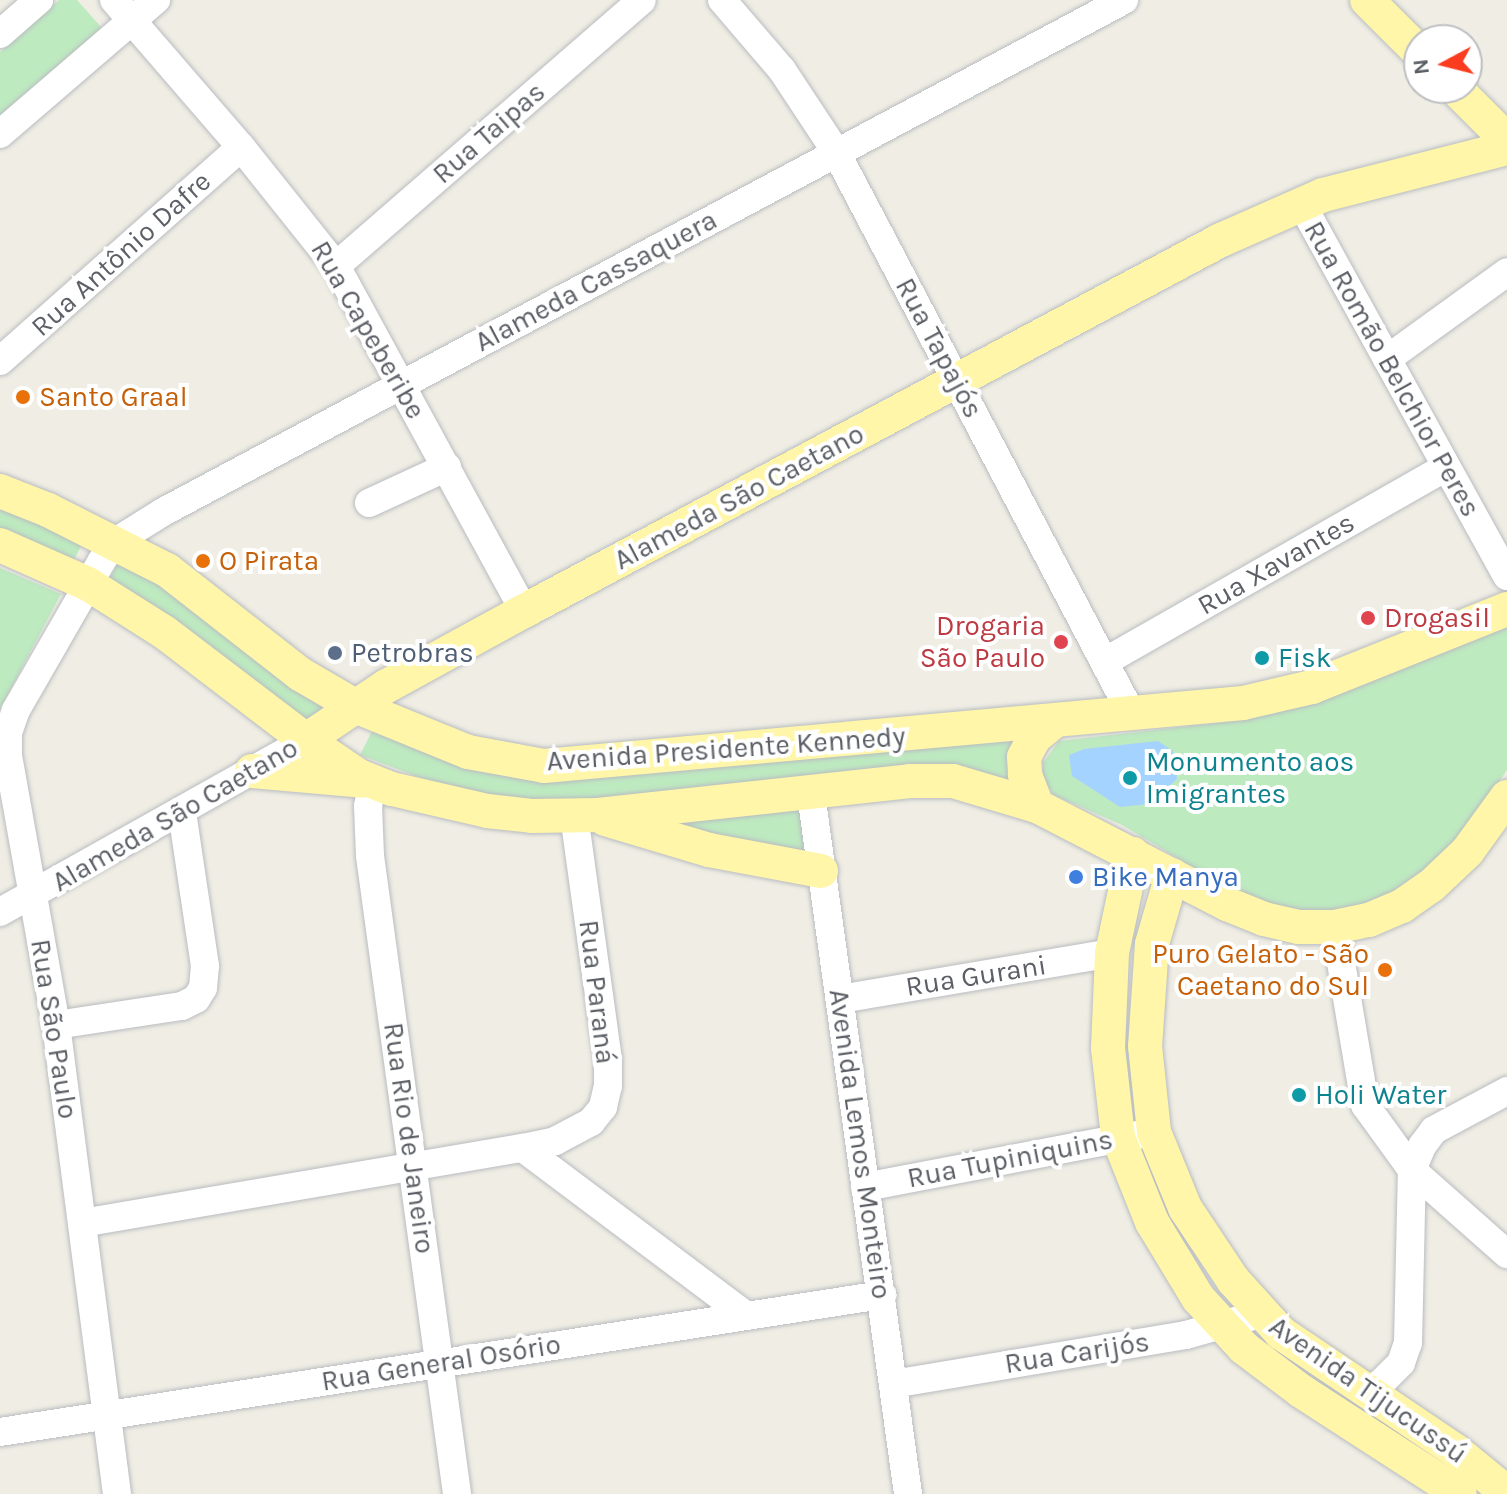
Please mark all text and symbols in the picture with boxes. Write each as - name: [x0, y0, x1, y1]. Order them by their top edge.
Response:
- north arrow: [1403, 24, 1483, 104]
- text: N: [1407, 57, 1435, 76]
- street label: Rua Taipas: [426, 75, 552, 191]
- street label: Rua Antônio Dafre: [24, 165, 218, 343]
- street label: Alameda Cassaquera: [469, 203, 723, 359]
- street label: Rua Romão Belchior Peres: [1297, 215, 1487, 523]
- street label: Rua Capeberibe: [303, 235, 433, 425]
- street label: Rua Tapajós: [888, 272, 990, 424]
- place label: Santo Graal: [39, 380, 188, 414]
- marker: Santo Graal: [14, 388, 32, 406]
- street label: Alameda São Caetano: [608, 417, 870, 577]
- street label: Rua Xavantes: [1192, 506, 1360, 622]
- place label: O Pirata: [219, 544, 319, 578]
- marker: O Pirata: [194, 552, 212, 570]
- place label: Drogasil: [1384, 601, 1490, 635]
- place label: Drogaria São Paulo: [920, 609, 1045, 675]
- marker: Drogasil: [1359, 609, 1377, 627]
- marker: Drogaria São Paulo: [1052, 633, 1070, 651]
- place label: Petrobras: [351, 636, 474, 670]
- place label: Fisk: [1278, 641, 1332, 675]
- marker: Petrobras: [326, 644, 344, 662]
- marker: Fisk: [1253, 649, 1271, 667]
- street label: Avenida Presidente Kennedy: [546, 720, 906, 778]
- street label: Alameda São Caetano: [46, 731, 304, 899]
- place label: Monumento aos Imigrantes: [1146, 745, 1354, 811]
- marker: Monumento aos Imigrantes: [1121, 769, 1139, 787]
- place label: Bike Manya: [1092, 860, 1239, 894]
- marker: Bike Manya: [1067, 868, 1085, 886]
- street label: Rua Paraná: [571, 918, 623, 1066]
- street label: Rua São Paulo: [23, 937, 85, 1121]
- place label: Puro Gelato - São Caetano do Sul: [1152, 937, 1369, 1003]
- street label: Rua Gurani: [903, 948, 1049, 1004]
- marker: Puro Gelato - São Caetano do Sul: [1376, 961, 1394, 979]
- street label: Avenida Lemos Monteiro: [822, 987, 898, 1301]
- street label: Rua Rio de Janeiro: [376, 1020, 442, 1256]
- place label: Holi Water: [1315, 1078, 1446, 1112]
- marker: Holi Water: [1290, 1086, 1308, 1104]
- street label: Rua Tupiniquins: [904, 1123, 1116, 1195]
- street label: Avenida Tijucussú: [1263, 1309, 1473, 1471]
- street label: Rua Carijós: [1002, 1325, 1152, 1381]
- street label: Rua General Osório: [319, 1327, 563, 1399]

